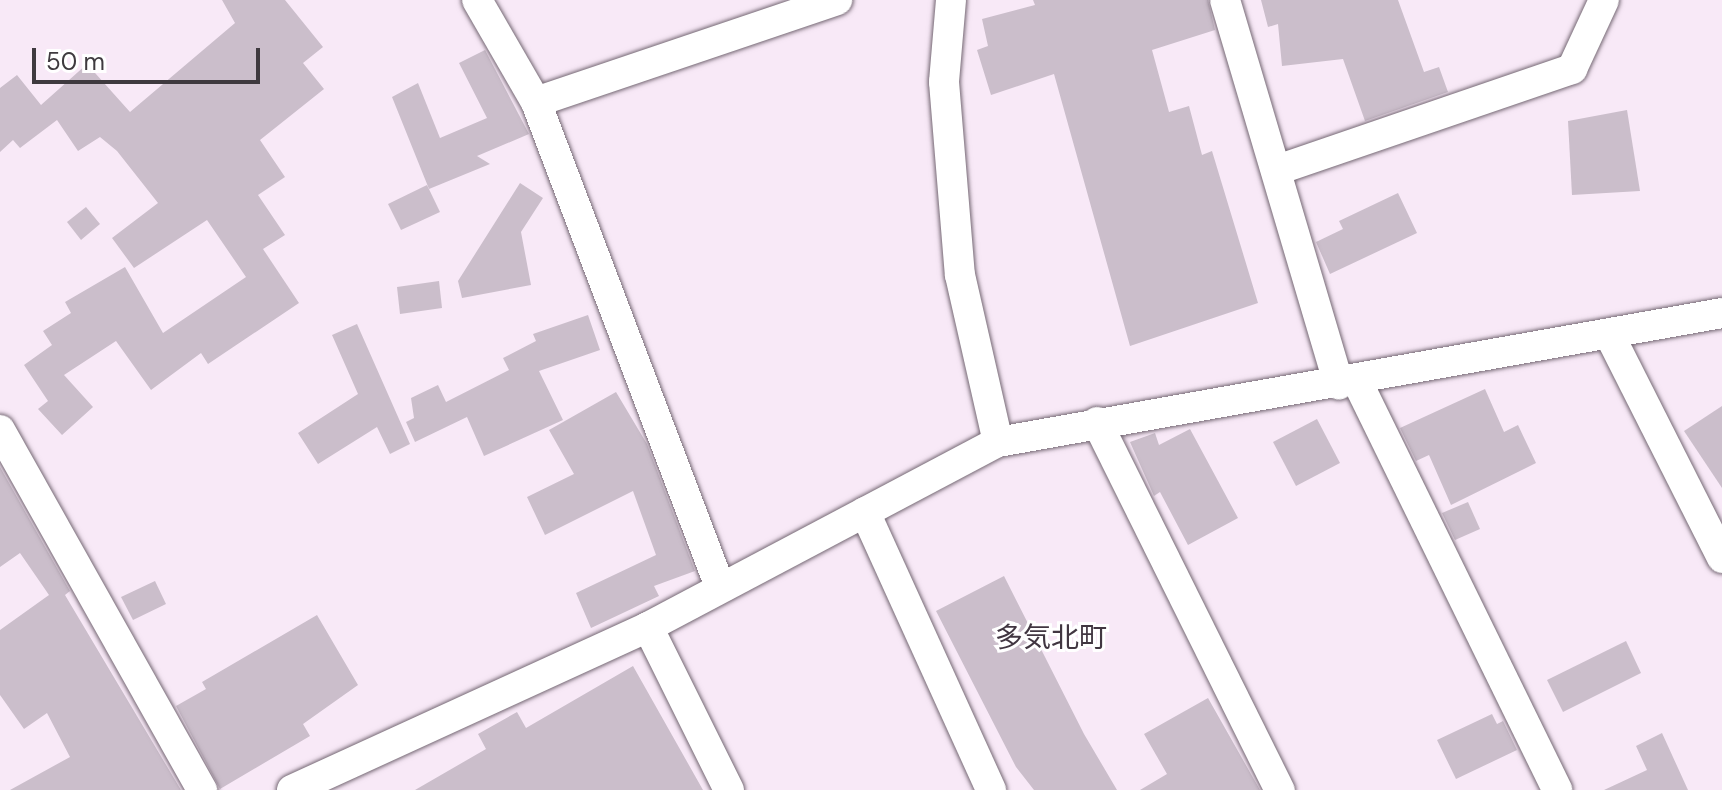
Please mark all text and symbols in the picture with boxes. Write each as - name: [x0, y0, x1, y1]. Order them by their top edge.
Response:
- scale bar: [36, 32, 264, 82]
- text: 50 m: [46, 46, 105, 77]
- district label: 多気北町: [995, 621, 1107, 655]

